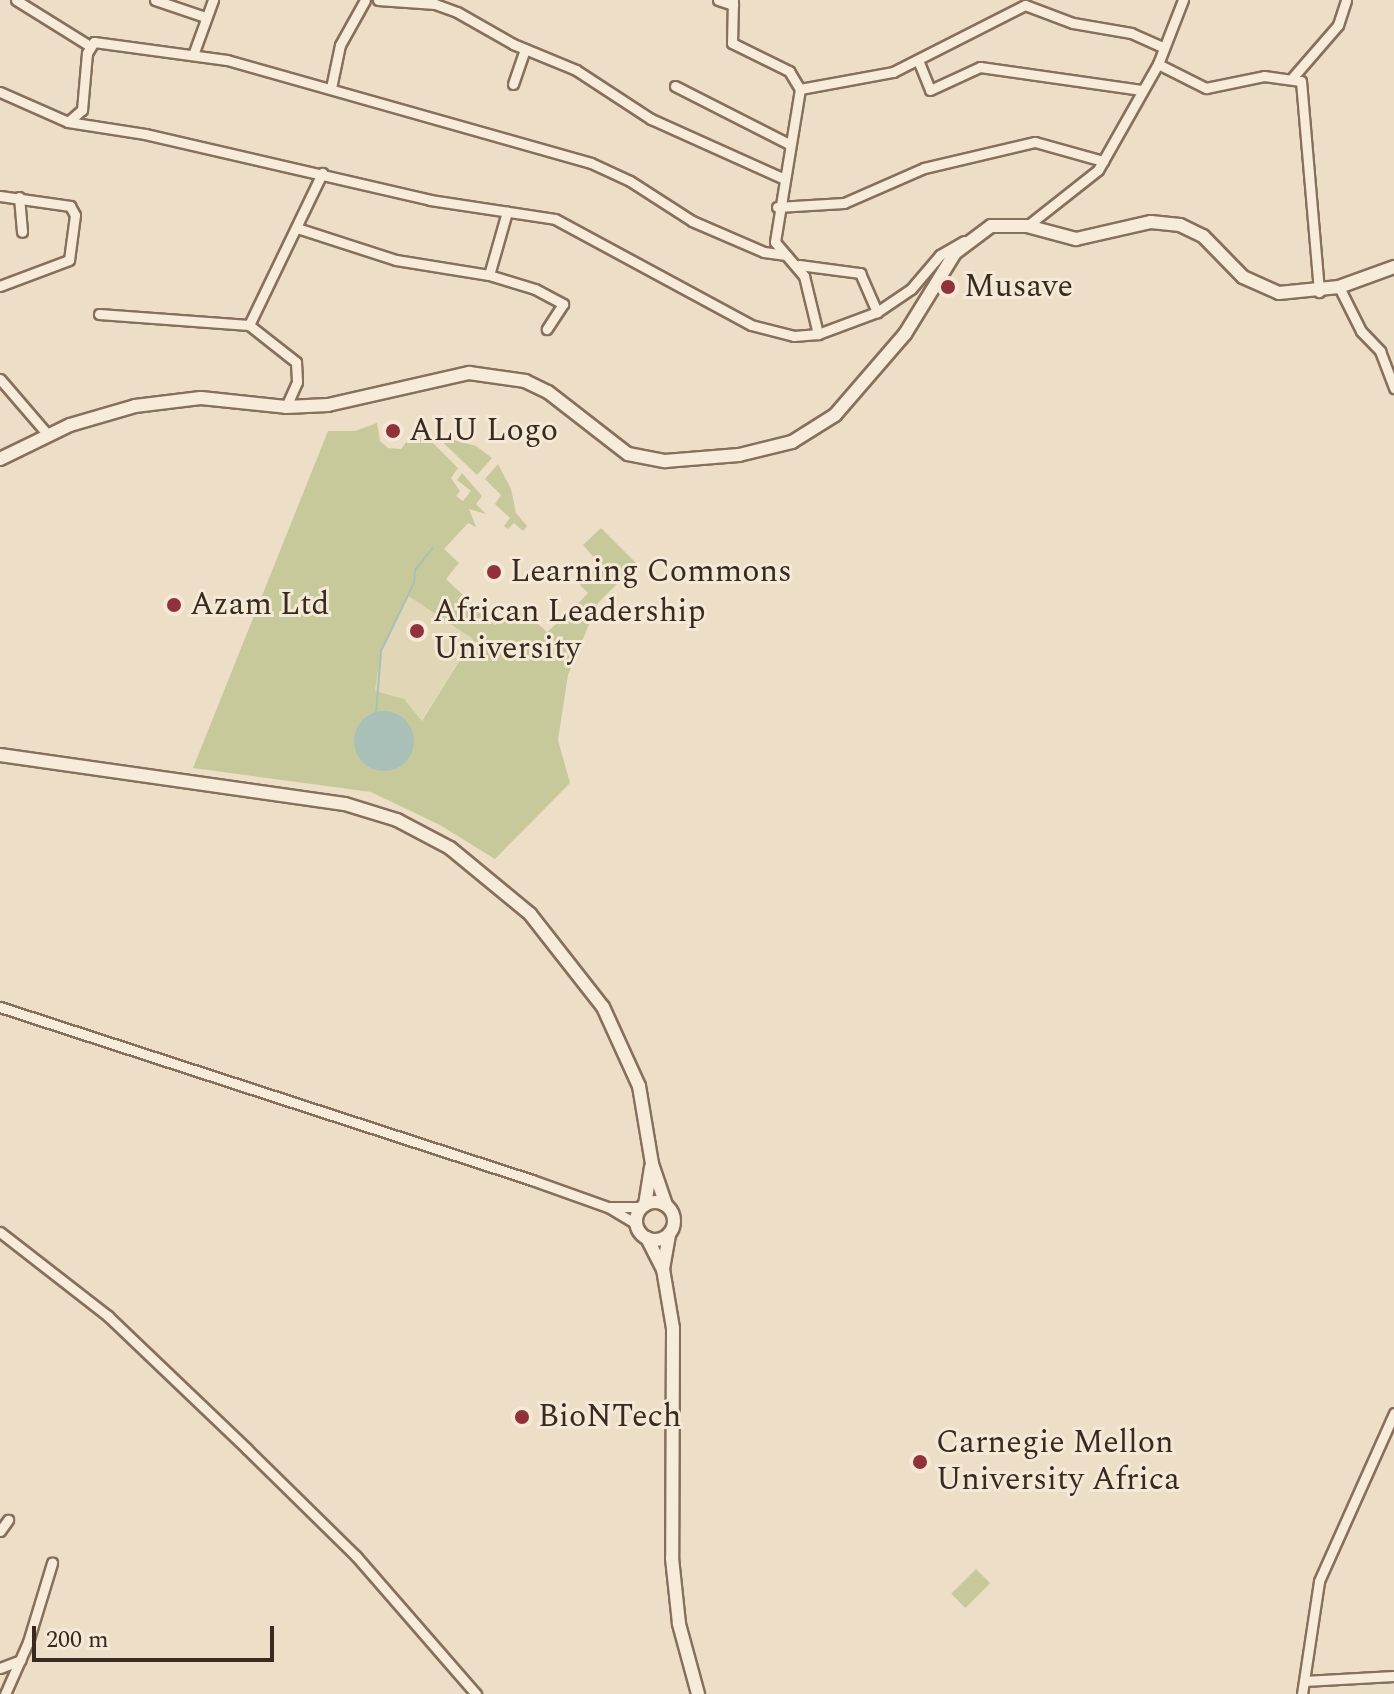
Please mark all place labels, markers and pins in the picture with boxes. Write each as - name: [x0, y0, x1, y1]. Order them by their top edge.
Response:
- place label: Musave: [964, 268, 1073, 306]
- marker: Musave: [939, 278, 957, 296]
- place label: ALU Logo: [409, 412, 558, 450]
- marker: ALU Logo: [384, 422, 402, 440]
- place label: Learning Commons: [510, 553, 792, 591]
- marker: Learning Commons: [485, 563, 503, 581]
- place label: Azam Ltd: [190, 586, 329, 624]
- place label: African Leadership University: [433, 594, 706, 669]
- marker: Azam Ltd: [165, 596, 183, 614]
- marker: African Leadership University: [408, 622, 426, 640]
- place label: BioNTech: [538, 1398, 681, 1436]
- marker: BioNTech: [513, 1408, 531, 1426]
- place label: Carnegie Mellon University Africa: [936, 1425, 1180, 1500]
- marker: Carnegie Mellon University Africa: [911, 1453, 929, 1471]

